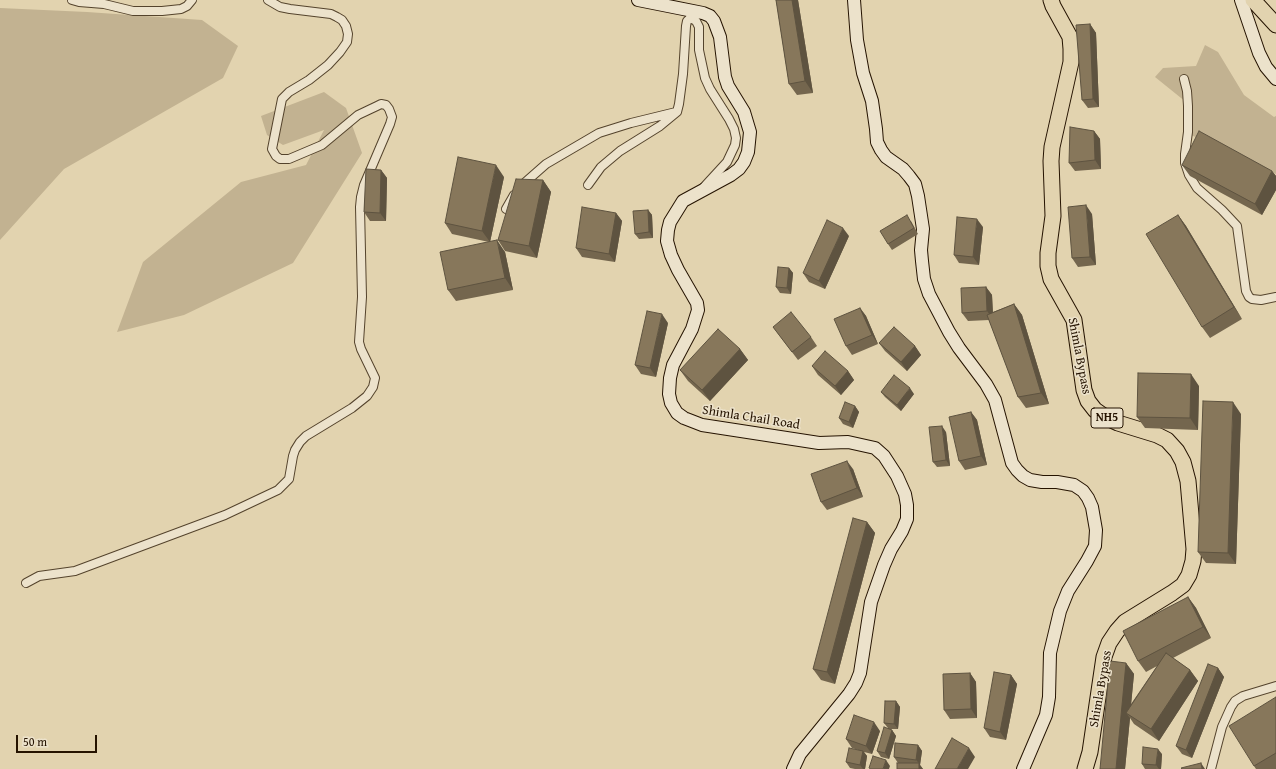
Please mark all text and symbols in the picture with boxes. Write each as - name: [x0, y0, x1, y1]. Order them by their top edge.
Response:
- street label: Shimla Bypass: [1064, 316, 1094, 396]
- street label: Shimla Chail Road: [701, 403, 801, 433]
- road number: NH5: [1091, 408, 1123, 428]
- street label: Shimla Bypass: [1087, 649, 1115, 729]
- scale bar: [18, 727, 99, 753]
- text: 50 m: [23, 733, 47, 750]

